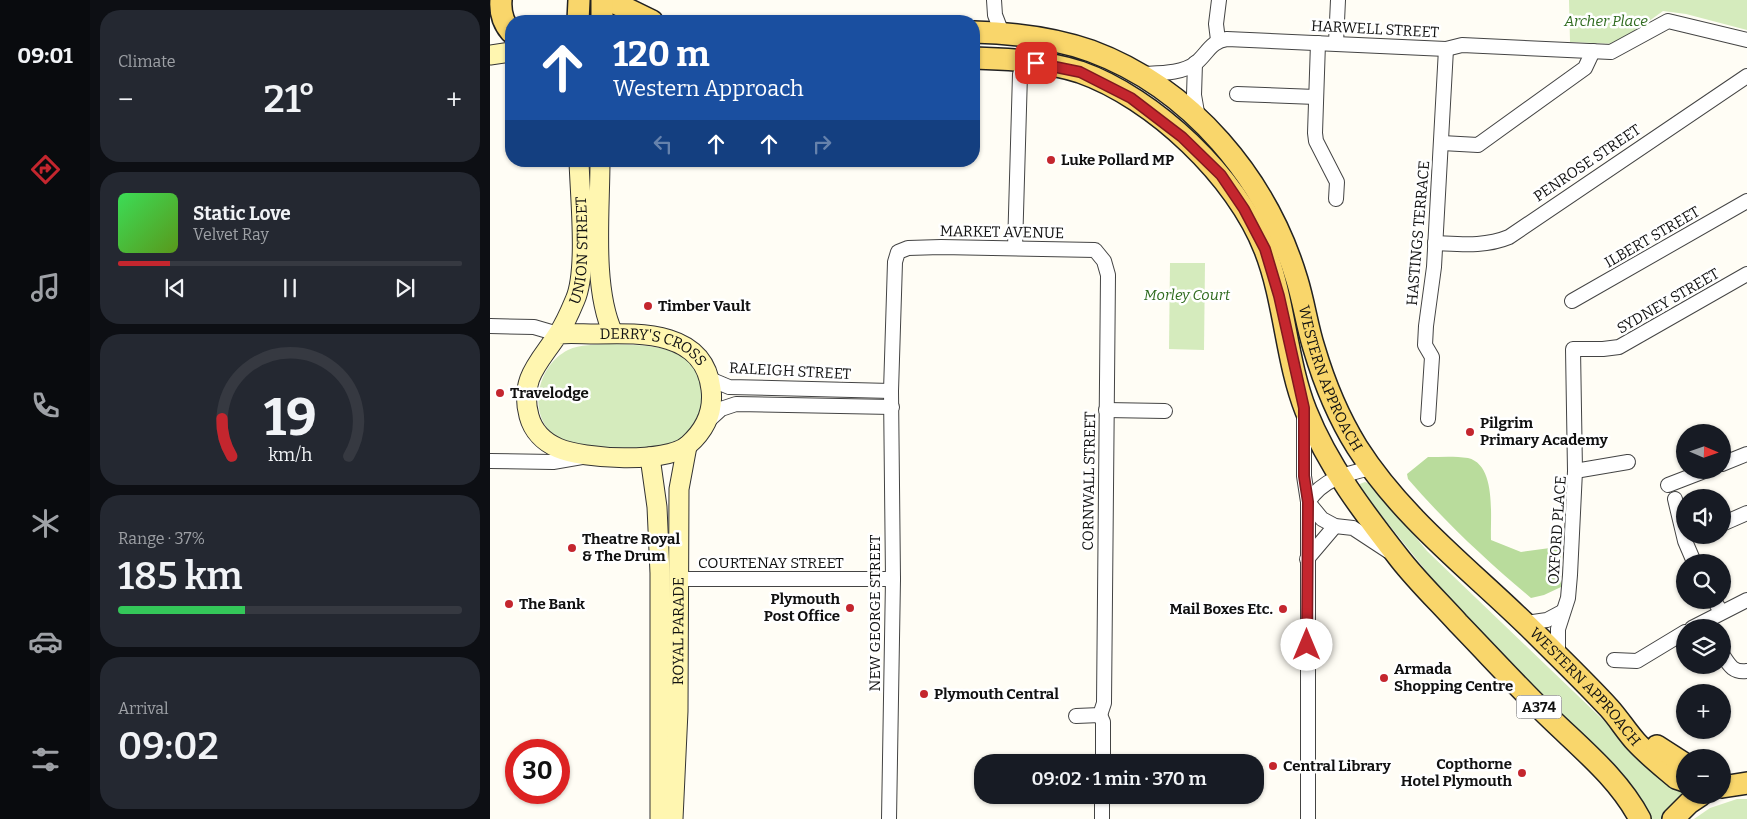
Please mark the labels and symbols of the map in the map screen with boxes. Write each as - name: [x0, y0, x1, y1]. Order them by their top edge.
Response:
- park label: Archer Place: [1563, 12, 1648, 30]
- street label: HARWELL STREET: [1310, 17, 1440, 41]
- pin: [1015, 42, 1057, 84]
- street label: PENROSE STREET: [1530, 120, 1644, 205]
- place label: Luke Pollard MP: [1061, 151, 1174, 169]
- marker: Luke Pollard MP: [1045, 154, 1057, 166]
- street label: HASTINGS TERRACE: [1403, 160, 1433, 306]
- street label: UNION STREET: [565, 196, 591, 307]
- street label: ILBERT STREET: [1601, 202, 1703, 272]
- street label: MARKET AVENUE: [940, 222, 1064, 242]
- street label: SYDNEY STREET: [1614, 264, 1723, 338]
- park label: Morley Court: [1144, 286, 1231, 304]
- place label: Timber Vault: [658, 297, 751, 315]
- marker: Timber Vault: [642, 300, 654, 312]
- street label: WESTERN APPROACH: [1295, 304, 1366, 455]
- street label: DERRY'S CROSS: [599, 325, 710, 369]
- street label: RALEIGH STREET: [728, 359, 852, 383]
- place label: Travelodge: [510, 384, 589, 402]
- marker: Travelodge: [494, 387, 506, 399]
- street label: CORNWALL STREET: [1079, 411, 1099, 551]
- place label: Pilgrim Primary Academy: [1480, 414, 1608, 449]
- north arrow: [1676, 424, 1731, 479]
- marker: Pilgrim Primary Academy: [1464, 426, 1476, 438]
- street label: OXFORD PLACE: [1544, 475, 1570, 585]
- place label: Theatre Royal & The Drum: [582, 530, 680, 565]
- street label: NEW GEORGE STREET: [866, 534, 884, 691]
- marker: Theatre Royal & The Drum: [566, 542, 578, 554]
- street label: COURTENAY STREET: [698, 554, 844, 572]
- street label: ROYAL PARADE: [669, 577, 688, 685]
- place label: Plymouth Post Office: [764, 590, 840, 625]
- place label: The Bank: [519, 595, 585, 613]
- marker: The Bank: [503, 598, 515, 610]
- place label: Mail Boxes Etc.: [1170, 600, 1273, 618]
- marker: Plymouth Post Office: [844, 602, 856, 614]
- marker: Mail Boxes Etc.: [1277, 603, 1289, 615]
- position arrow: [1280, 618, 1332, 670]
- street label: WESTERN APPROACH: [1526, 624, 1644, 750]
- place label: Armada Shopping Centre: [1394, 660, 1513, 695]
- marker: Armada Shopping Centre: [1378, 672, 1390, 684]
- place label: Plymouth Central: [934, 685, 1059, 703]
- marker: Plymouth Central: [918, 688, 930, 700]
- road number: A374: [1516, 696, 1562, 719]
- speed limit sign: 30: [505, 739, 570, 804]
- place label: Copthorne Hotel Plymouth: [1401, 755, 1512, 790]
- place label: Central Library: [1283, 757, 1392, 775]
- marker: Central Library: [1267, 760, 1279, 772]
- marker: Copthorne Hotel Plymouth: [1516, 767, 1528, 779]

